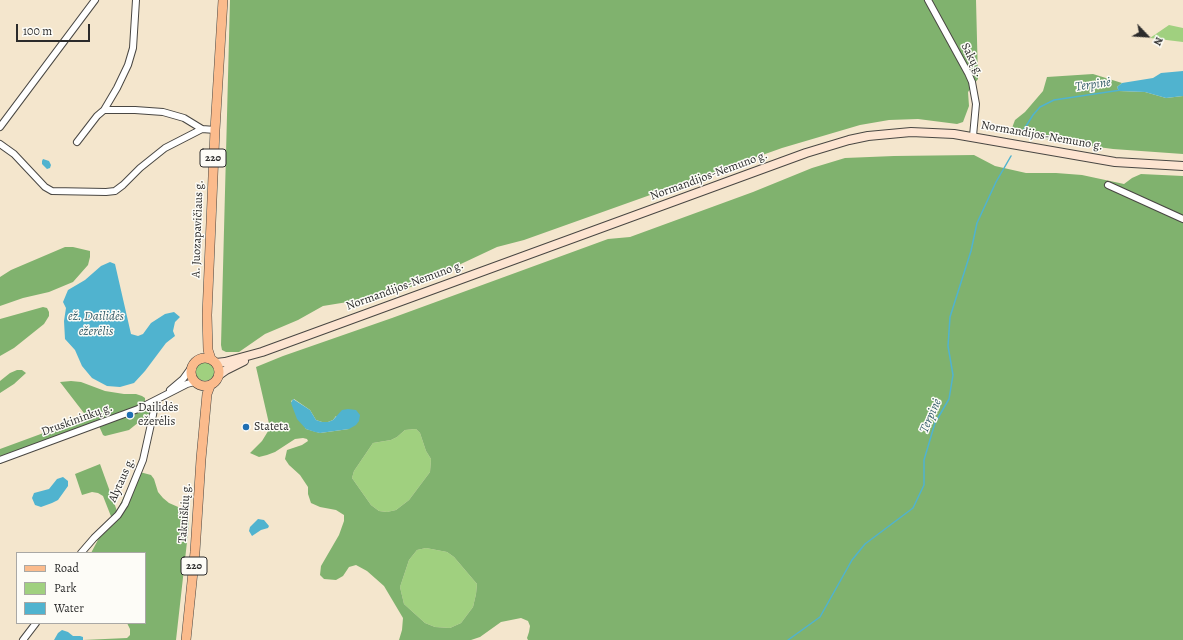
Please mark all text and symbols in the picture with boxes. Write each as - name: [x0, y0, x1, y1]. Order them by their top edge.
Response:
- scale bar: [18, 16, 92, 42]
- north arrow: [1127, 16, 1167, 56]
- text: 100 m: [23, 23, 52, 39]
- text: N: [1150, 34, 1167, 48]
- street label: Sakų g.: [957, 41, 987, 79]
- water label: Terpinė: [1074, 75, 1112, 95]
- street label: Normandijos-Nemuno g.: [980, 118, 1104, 154]
- street label: Normandijos-Nemuno g.: [648, 148, 770, 204]
- road number: 220: [200, 149, 226, 167]
- street label: A. Juozapavičiaus g.: [189, 180, 207, 278]
- street label: Normandijos-Nemuno g.: [344, 258, 466, 314]
- water label: ež. Dailidės ežerėlis: [68, 309, 124, 340]
- water label: Terpinė: [917, 396, 945, 436]
- street label: Druskininkų g.: [39, 400, 115, 440]
- place label: Dailidės ežerėlis: [138, 401, 178, 429]
- marker: Dailidės ežerėlis: [125, 410, 135, 420]
- place label: Stateta: [254, 420, 289, 434]
- marker: Stateta: [241, 422, 251, 432]
- street label: Alytaus g.: [106, 455, 138, 505]
- street label: Takniškių g.: [176, 482, 194, 544]
- legend: [16, 552, 146, 624]
- road number: 220: [181, 557, 207, 575]
- text: Road: [54, 560, 79, 576]
- text: Park: [54, 580, 77, 596]
- text: Water: [54, 600, 84, 616]

